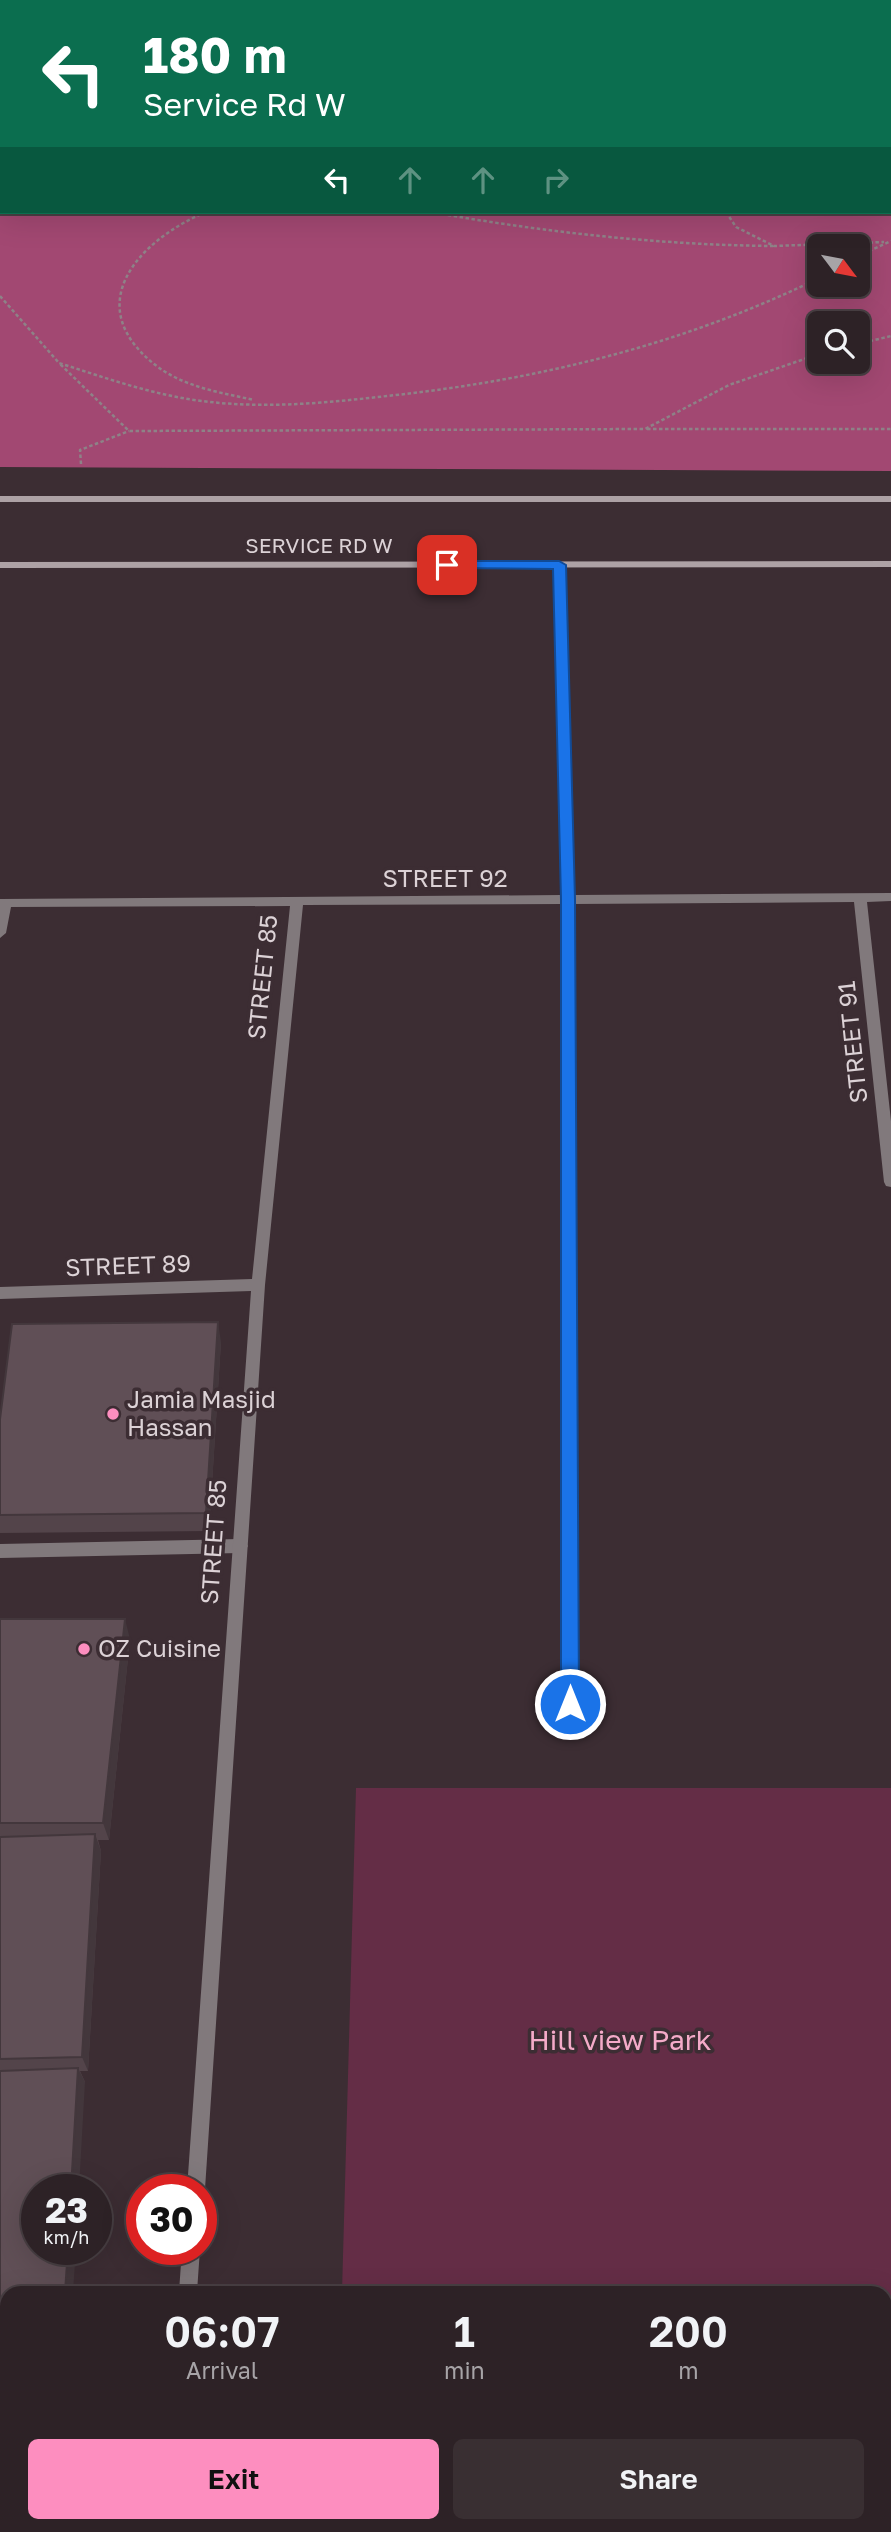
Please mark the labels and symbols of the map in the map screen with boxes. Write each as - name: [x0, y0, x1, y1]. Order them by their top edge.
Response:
- north arrow: [807, 234, 870, 298]
- street label: SERVICE RD W: [245, 532, 393, 558]
- pin: [417, 535, 477, 595]
- street label: STREET 92: [382, 863, 508, 892]
- street label: STREET 85: [241, 913, 282, 1041]
- street label: STREET 91: [831, 980, 872, 1105]
- street label: STREET 89: [65, 1248, 191, 1281]
- place label: Jamia Masjid Hassan: [127, 1384, 276, 1441]
- marker: Jamia Masjid Hassan: [105, 1406, 121, 1422]
- street label: STREET 85: [194, 1478, 231, 1605]
- place label: OZ Cuisine: [98, 1633, 221, 1662]
- marker: OZ Cuisine: [76, 1641, 92, 1657]
- position arrow: [533, 1667, 607, 1741]
- park label: Hill view Park: [528, 2023, 712, 2056]
- speed limit sign: 30: [126, 2174, 217, 2265]

